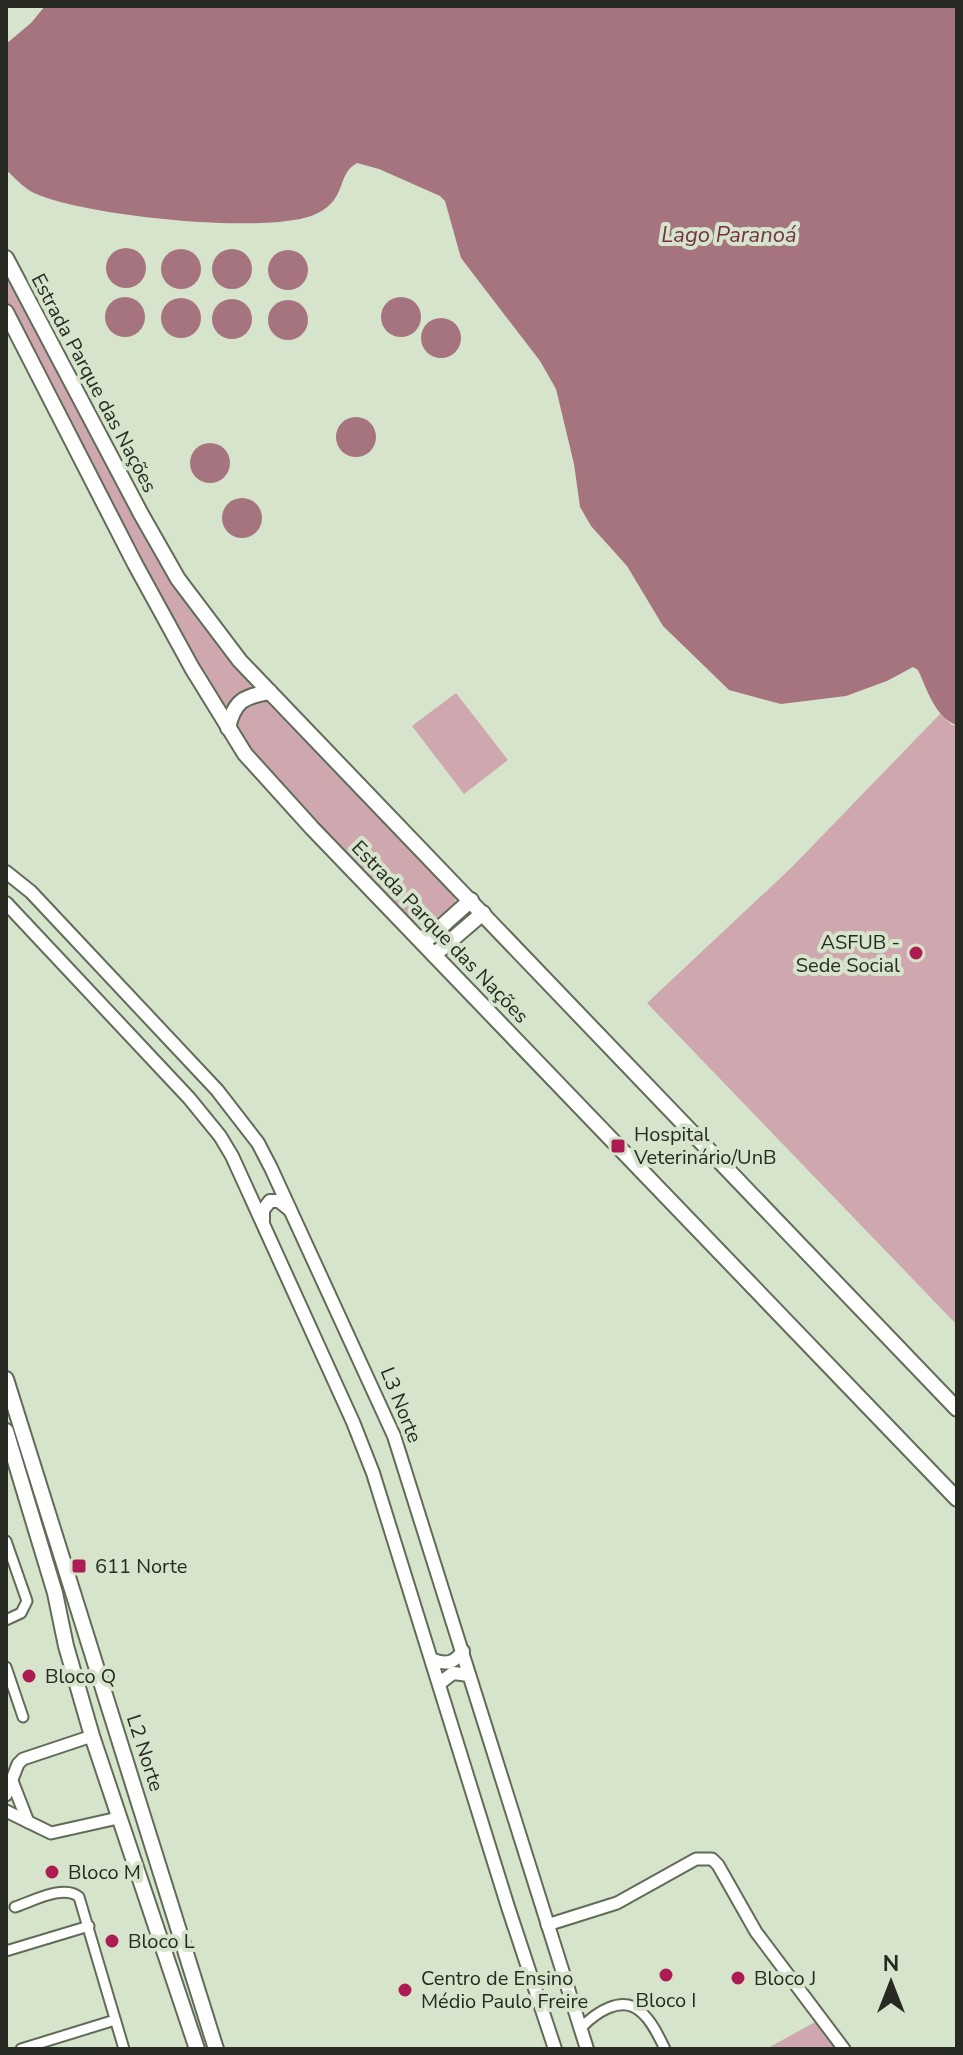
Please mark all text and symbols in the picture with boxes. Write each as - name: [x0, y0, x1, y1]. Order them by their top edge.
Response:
- water label: Lago Paranoá: [661, 220, 797, 250]
- street label: Estrada Parque das Nações: [25, 269, 163, 497]
- street label: Estrada Parque das Nações: [345, 835, 535, 1029]
- place label: ASFUB - Sede Social: [796, 929, 900, 979]
- marker: ASFUB - Sede Social: [907, 944, 925, 962]
- place label: Hospital Veterinário/UnB: [633, 1121, 777, 1171]
- marker: Hospital Veterinário/UnB: [609, 1137, 627, 1155]
- street label: L3 Norte: [374, 1363, 428, 1447]
- place label: 611 Norte: [95, 1553, 187, 1580]
- marker: 611 Norte: [70, 1557, 88, 1575]
- place label: Bloco Q: [45, 1663, 116, 1690]
- marker: Bloco Q: [20, 1667, 38, 1685]
- street label: L2 Norte: [120, 1711, 170, 1795]
- place label: Bloco M: [68, 1859, 141, 1886]
- marker: Bloco M: [43, 1863, 61, 1881]
- place label: Bloco L: [128, 1928, 195, 1955]
- marker: Bloco L: [103, 1932, 121, 1950]
- north arrow: [851, 1943, 931, 2023]
- text: N: [883, 1949, 899, 1979]
- place label: Centro de Ensino Médio Paulo Freire: [421, 1965, 588, 2015]
- place label: Bloco J: [754, 1965, 816, 1992]
- marker: Bloco I: [657, 1966, 675, 1984]
- marker: Bloco J: [729, 1969, 747, 1987]
- marker: Centro de Ensino Médio Paulo Freire: [396, 1981, 414, 1999]
- place label: Bloco I: [636, 1987, 696, 2014]

